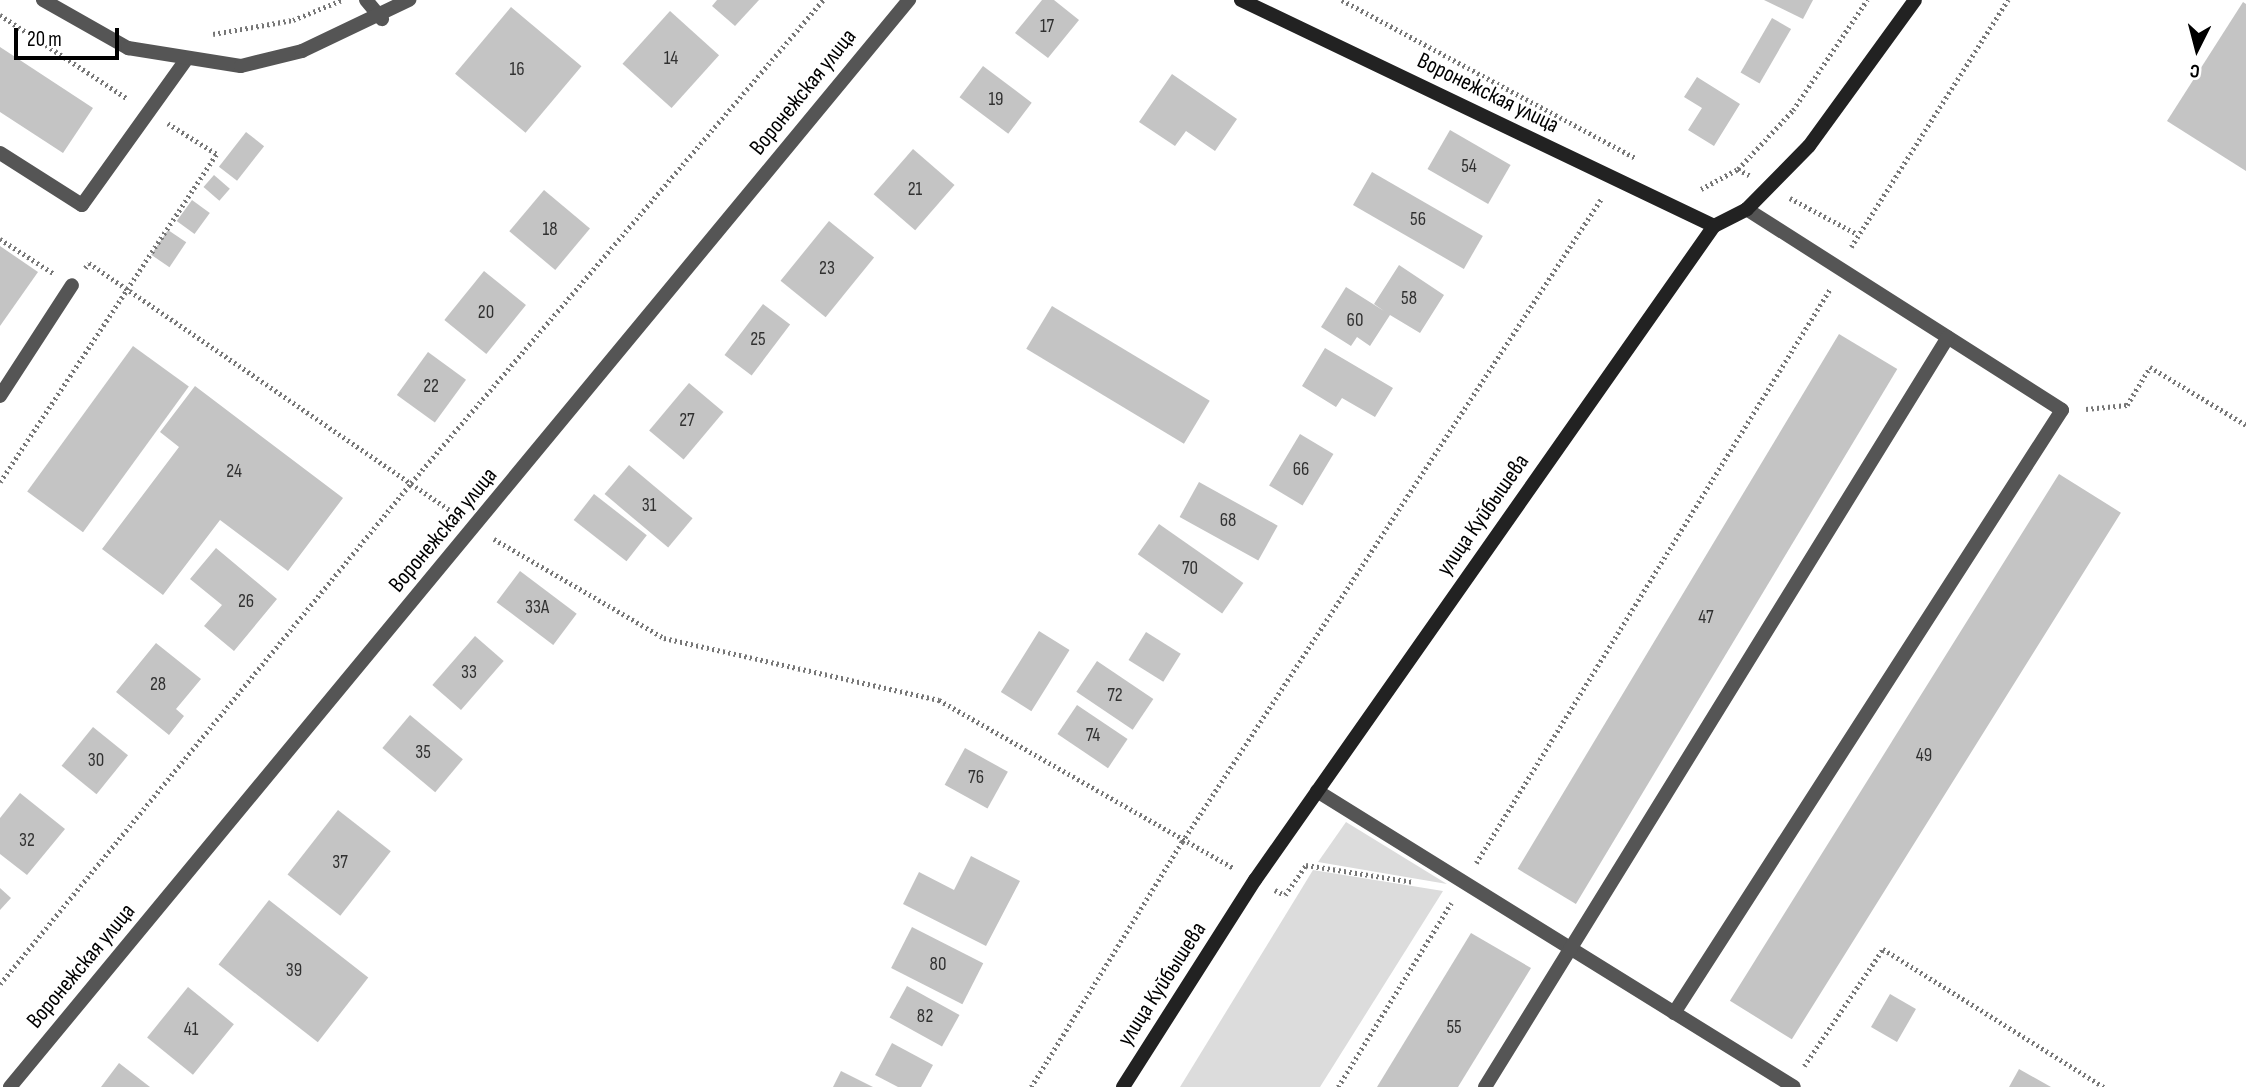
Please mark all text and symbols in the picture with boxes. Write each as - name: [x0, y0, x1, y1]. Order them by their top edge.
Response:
- scale bar: [18, 14, 122, 58]
- north arrow: [2162, 14, 2232, 84]
- house number: 17: [1040, 16, 1054, 38]
- street label: Воронежская улица: [744, 23, 862, 161]
- text: 20 m: [27, 27, 62, 52]
- street label: Воронежская улица: [1413, 47, 1563, 139]
- house number: 14: [664, 48, 678, 70]
- text: С: [2189, 58, 2201, 82]
- house number: 16: [510, 59, 524, 81]
- house number: 19: [988, 89, 1004, 111]
- house number: 54: [1461, 156, 1477, 178]
- house number: 21: [908, 179, 922, 201]
- house number: 56: [1410, 209, 1426, 231]
- house number: 18: [543, 219, 557, 241]
- house number: 23: [819, 258, 835, 280]
- house number: 58: [1401, 288, 1417, 310]
- house number: 20: [478, 302, 494, 324]
- house number: 60: [1347, 310, 1363, 332]
- house number: 25: [750, 329, 766, 351]
- house number: 22: [423, 376, 439, 398]
- house number: 27: [679, 410, 695, 432]
- street label: улица Куйбышева: [1431, 449, 1535, 581]
- house number: 66: [1293, 459, 1309, 481]
- house number: 24: [226, 461, 242, 483]
- street label: Воронежская улица: [383, 462, 503, 598]
- house number: 31: [642, 495, 656, 517]
- house number: 68: [1220, 510, 1236, 532]
- house number: 70: [1182, 558, 1198, 580]
- house number: 26: [238, 591, 254, 613]
- house number: 33А: [525, 597, 549, 619]
- house number: 47: [1698, 607, 1714, 629]
- house number: 33: [461, 662, 477, 684]
- house number: 28: [150, 674, 166, 696]
- house number: 72: [1107, 685, 1123, 707]
- house number: 74: [1086, 725, 1100, 747]
- house number: 35: [415, 742, 431, 764]
- house number: 49: [1916, 745, 1932, 767]
- house number: 30: [88, 750, 104, 772]
- house number: 76: [968, 767, 984, 789]
- house number: 32: [19, 830, 35, 852]
- house number: 37: [332, 852, 348, 874]
- street label: Воронежская улица: [21, 898, 141, 1034]
- street label: улица Куйбышева: [1112, 917, 1212, 1051]
- house number: 80: [930, 954, 946, 976]
- house number: 39: [286, 960, 302, 982]
- house number: 82: [917, 1006, 933, 1028]
- house number: 55: [1446, 1017, 1462, 1039]
- house number: 41: [184, 1019, 198, 1041]

